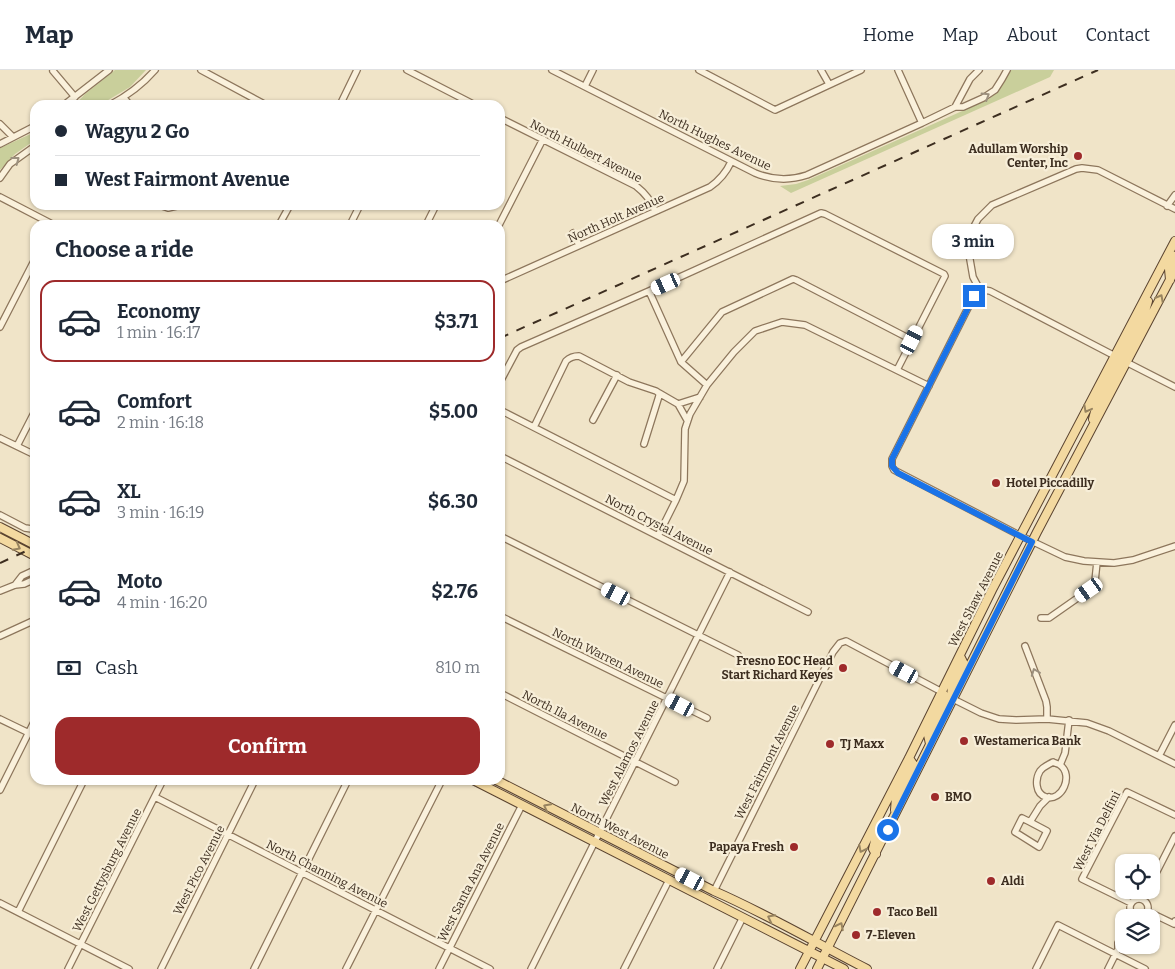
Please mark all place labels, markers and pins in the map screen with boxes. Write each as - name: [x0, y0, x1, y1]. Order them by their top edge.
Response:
- place label: Adullam Worship Center, Inc: [969, 142, 1068, 170]
- marker: Adullam Worship Center, Inc: [1072, 150, 1084, 162]
- place label: Hotel Piccadilly: [1006, 476, 1094, 490]
- marker: Hotel Piccadilly: [990, 477, 1002, 489]
- place label: Fresno EOC Head Start Richard Keyes: [721, 654, 834, 682]
- marker: Fresno EOC Head Start Richard Keyes: [837, 662, 849, 674]
- place label: Westamerica Bank: [974, 734, 1082, 748]
- marker: Westamerica Bank: [958, 735, 970, 747]
- place label: TJ Maxx: [840, 737, 884, 751]
- marker: TJ Maxx: [824, 738, 836, 750]
- place label: BMO: [945, 790, 972, 804]
- marker: BMO: [929, 791, 941, 803]
- place label: Papaya Fresh: [709, 840, 784, 854]
- marker: Papaya Fresh: [788, 841, 800, 853]
- place label: Aldi: [1001, 874, 1025, 888]
- marker: Aldi: [985, 875, 997, 887]
- place label: Taco Bell: [887, 905, 938, 919]
- marker: Taco Bell: [871, 906, 883, 918]
- place label: 7-Eleven: [866, 928, 916, 942]
- marker: 7-Eleven: [850, 929, 862, 941]

